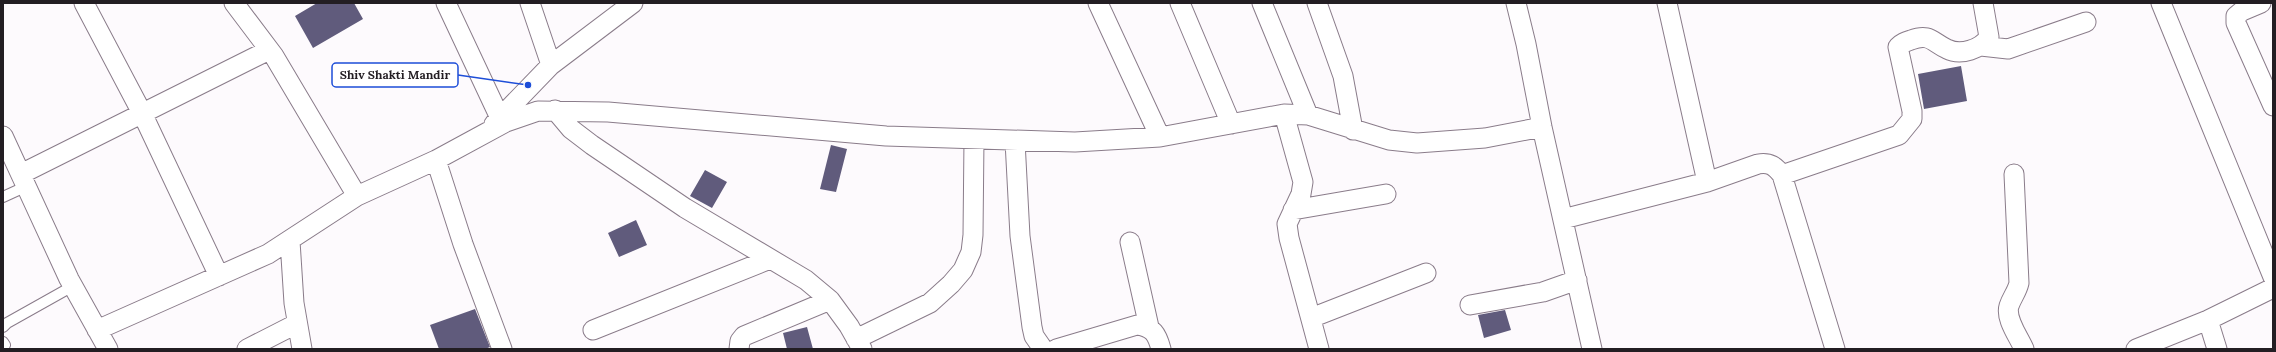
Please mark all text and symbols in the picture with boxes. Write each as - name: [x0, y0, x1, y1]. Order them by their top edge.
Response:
- callout: Shiv Shakti Mandir: [332, 63, 458, 87]
- text: Shiv Shakti Mandir: [340, 67, 450, 82]

